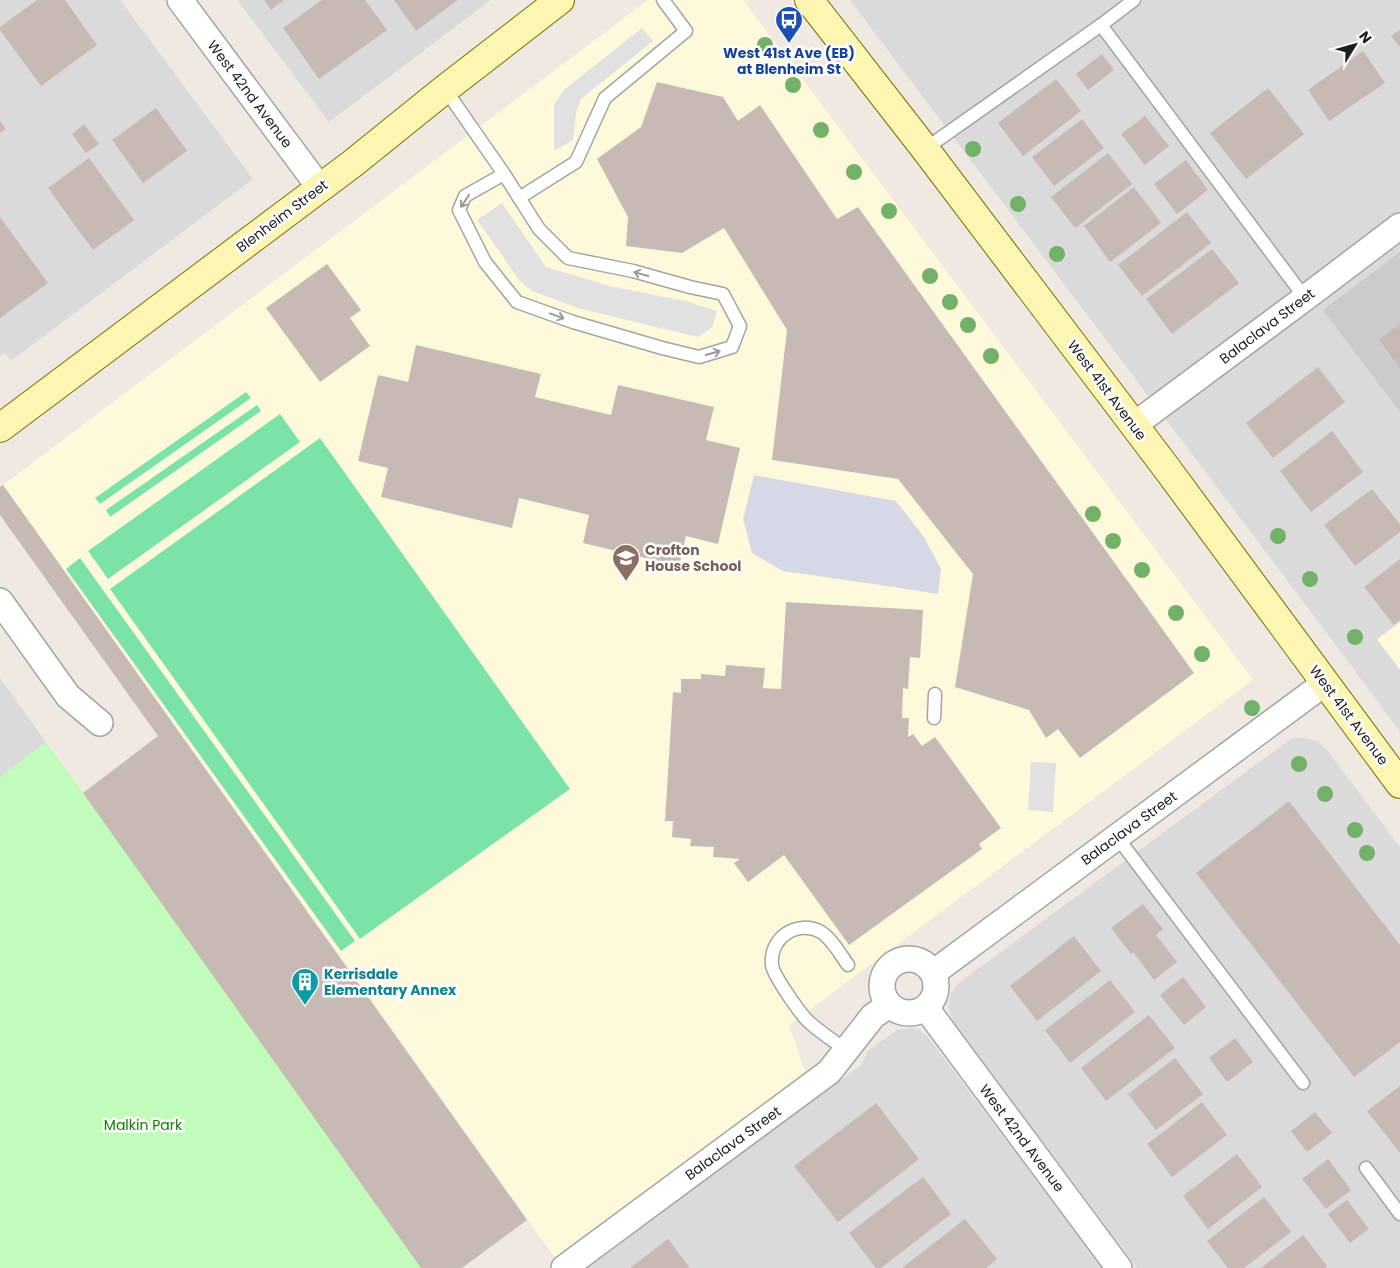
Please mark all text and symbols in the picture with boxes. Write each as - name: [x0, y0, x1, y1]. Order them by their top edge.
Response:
- bus stop icon: West 41st Ave (EB) at Blenheim St: [774, 5, 804, 44]
- north arrow: [1330, 20, 1380, 70]
- text: N: [1354, 27, 1377, 47]
- street label: West 42nd Avenue: [203, 36, 297, 152]
- place label: West 41st Ave (EB) at Blenheim St: [723, 43, 855, 79]
- street label: Blenheim Street: [232, 175, 332, 257]
- one-way arrow: [459, 194, 470, 208]
- one-way arrow: [634, 268, 650, 278]
- street label: Balaclava Street: [1215, 284, 1319, 368]
- one-way arrow: [549, 312, 564, 321]
- street label: West 41st Avenue: [1063, 336, 1151, 444]
- one-way arrow: [705, 347, 721, 357]
- place label: Crofton House School: [645, 540, 741, 576]
- school or university icon: Crofton House School: [611, 543, 641, 582]
- street label: West 41st Avenue: [1305, 661, 1393, 769]
- street label: Balaclava Street: [1077, 786, 1181, 870]
- place label: Kerrisdale Elementary Annex: [324, 964, 457, 1000]
- building icon: Kerrisdale Elementary Annex: [290, 967, 320, 1006]
- street label: West 42nd Avenue: [975, 1080, 1069, 1196]
- street label: Balaclava Street: [681, 1101, 785, 1185]
- park label: Malkin Park: [104, 1115, 183, 1135]

